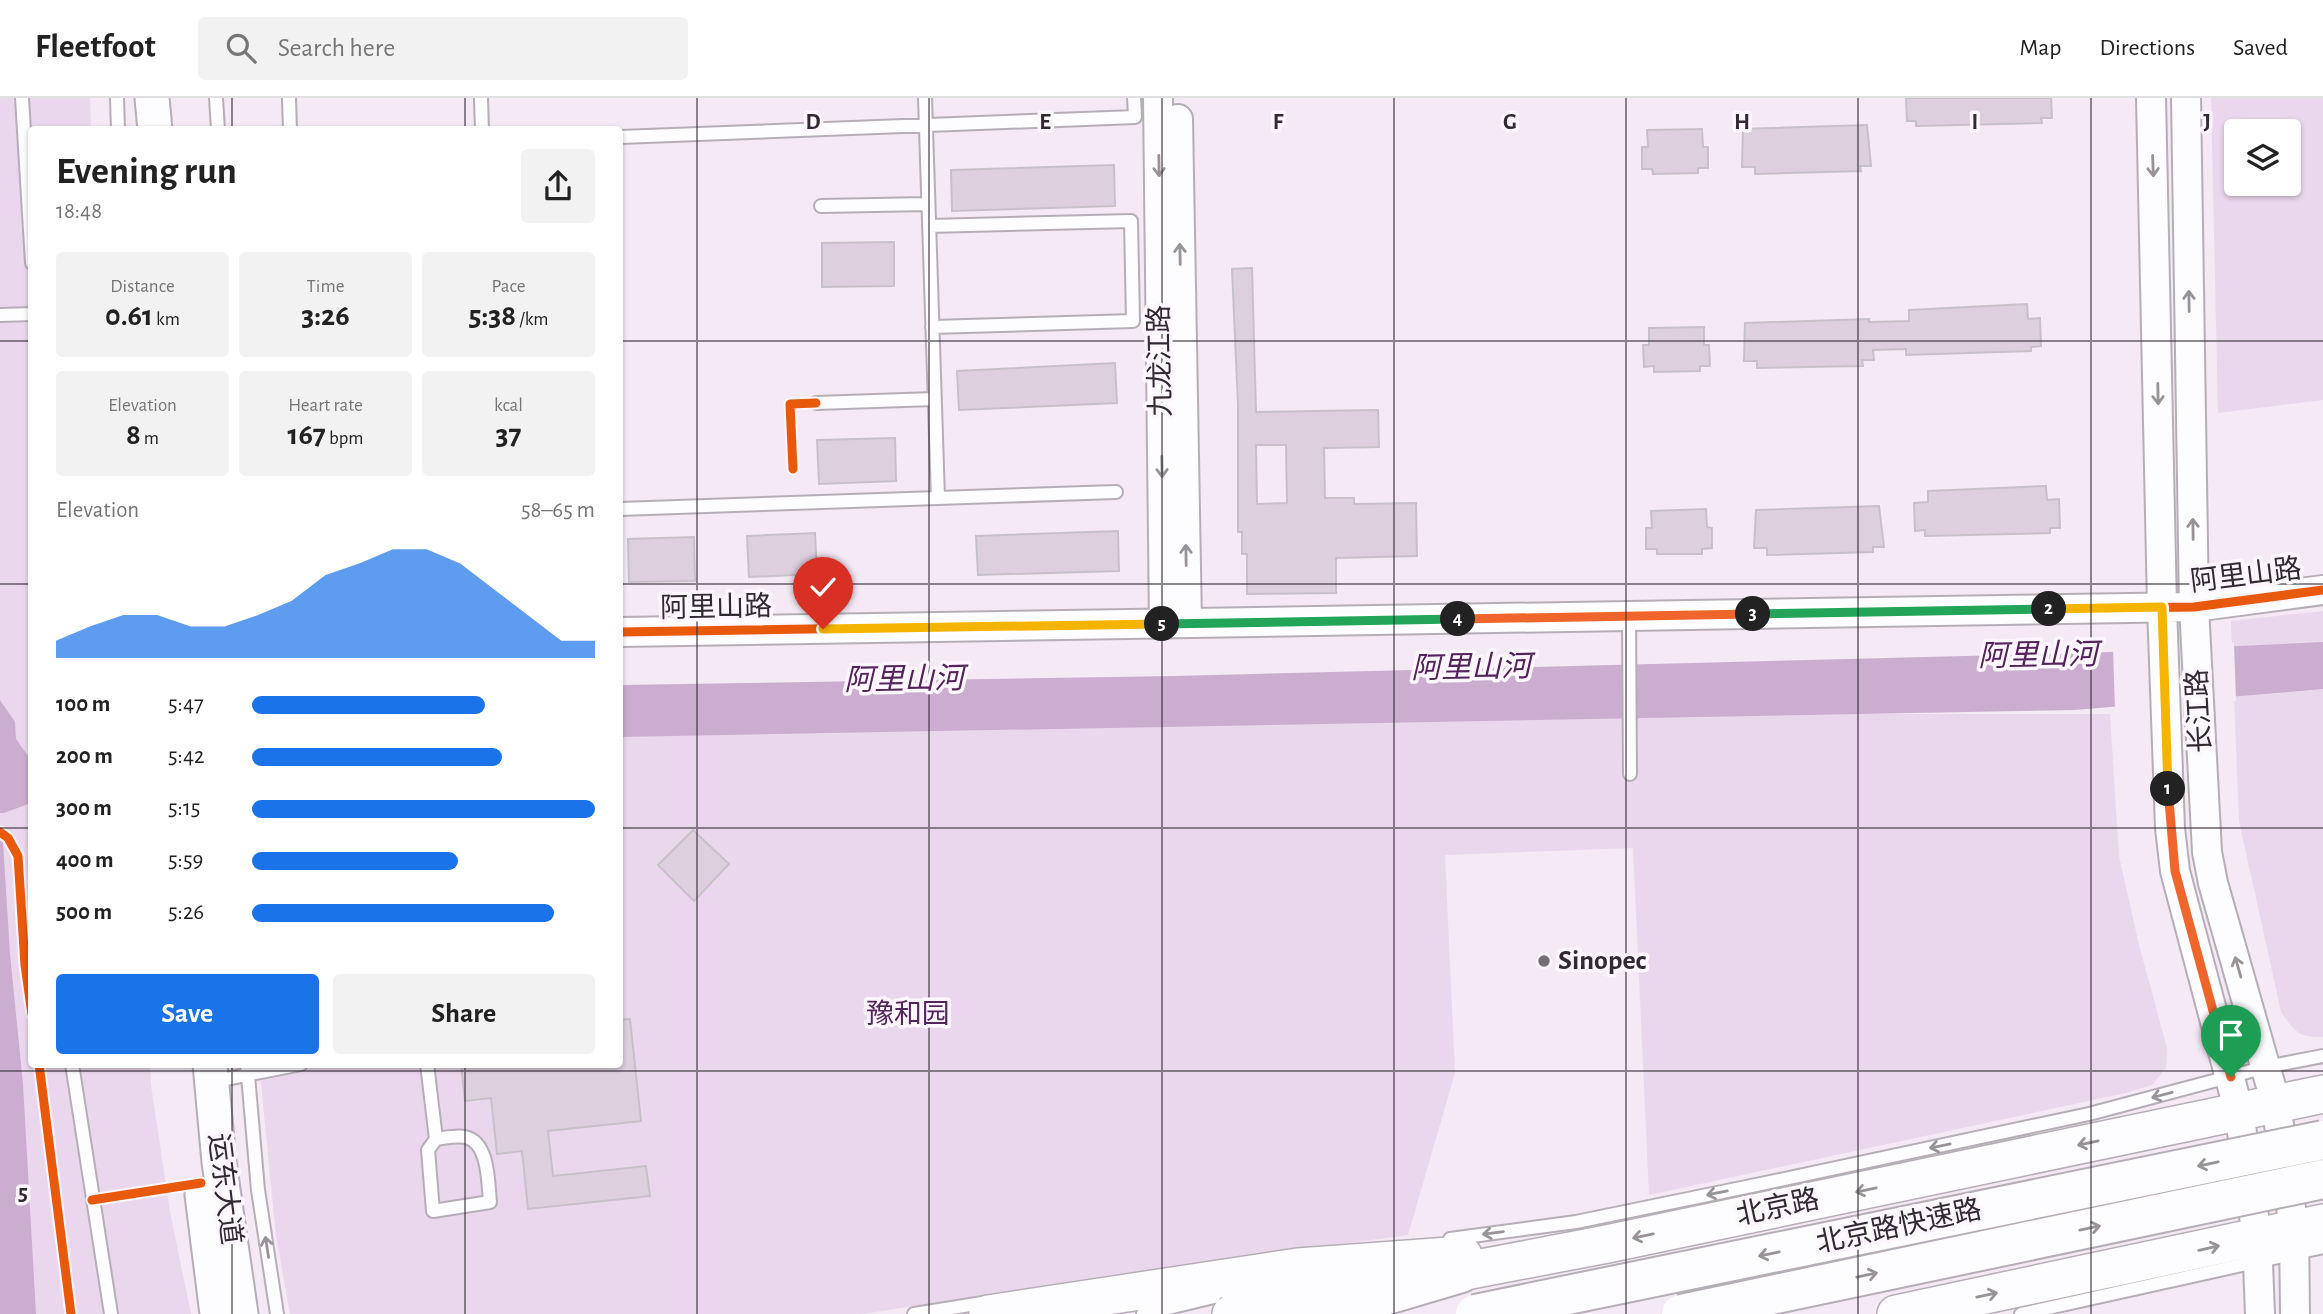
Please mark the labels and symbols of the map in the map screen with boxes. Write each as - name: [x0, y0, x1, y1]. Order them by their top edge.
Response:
- text: D: [805, 111, 821, 134]
- text: E: [1039, 111, 1051, 134]
- text: F: [1273, 111, 1284, 134]
- text: G: [1503, 111, 1517, 134]
- text: H: [1734, 111, 1750, 134]
- text: I: [1972, 111, 1978, 134]
- text: J: [2203, 111, 2211, 134]
- one-way arrow: [1152, 154, 1166, 177]
- one-way arrow: [2146, 154, 2160, 177]
- one-way arrow: [1174, 243, 1187, 266]
- one-way arrow: [2182, 290, 2196, 313]
- street label: 九龙江路: [1144, 305, 1176, 417]
- one-way arrow: [2151, 382, 2165, 405]
- one-way arrow: [1156, 455, 1169, 478]
- one-way arrow: [2186, 517, 2200, 540]
- one-way arrow: [1179, 544, 1193, 567]
- street label: 阿里山路: [2188, 553, 2303, 597]
- pin: [793, 557, 853, 629]
- street label: 阿里山路: [660, 591, 772, 623]
- pin: 2: [2032, 592, 2066, 626]
- pin: 3: [1736, 596, 1770, 632]
- pin: 4: [1440, 602, 1476, 636]
- pin: 5: [1144, 606, 1180, 642]
- water label: 阿里山河: [1978, 639, 2103, 672]
- water label: 阿里山河: [1411, 651, 1536, 684]
- water label: 阿里山河: [844, 663, 969, 696]
- street label: 长江路: [2182, 668, 2216, 754]
- pin: 1: [2150, 772, 2186, 806]
- place label: Sinopec: [1558, 947, 1647, 975]
- marker: Sinopec: [1536, 953, 1552, 969]
- one-way arrow: [2231, 956, 2244, 978]
- park label: 豫和园: [866, 999, 950, 1029]
- pin: [2201, 1005, 2261, 1077]
- one-way arrow: [2151, 1089, 2173, 1102]
- street label: 运东大道: [203, 1131, 247, 1246]
- one-way arrow: [2077, 1137, 2100, 1151]
- one-way arrow: [1929, 1139, 1952, 1153]
- one-way arrow: [2197, 1157, 2220, 1171]
- text: 5: [18, 1182, 28, 1205]
- one-way arrow: [1855, 1183, 1878, 1197]
- street label: 北京路: [1734, 1184, 1822, 1230]
- one-way arrow: [1706, 1187, 1729, 1201]
- street label: 北京路快速路: [1814, 1194, 1984, 1258]
- one-way arrow: [2078, 1220, 2101, 1234]
- one-way arrow: [1483, 1227, 1505, 1240]
- one-way arrow: [1632, 1230, 1655, 1244]
- one-way arrow: [260, 1236, 273, 1258]
- one-way arrow: [2197, 1240, 2220, 1254]
- one-way arrow: [1758, 1247, 1781, 1261]
- one-way arrow: [1855, 1267, 1878, 1281]
- one-way arrow: [1975, 1287, 1998, 1301]

